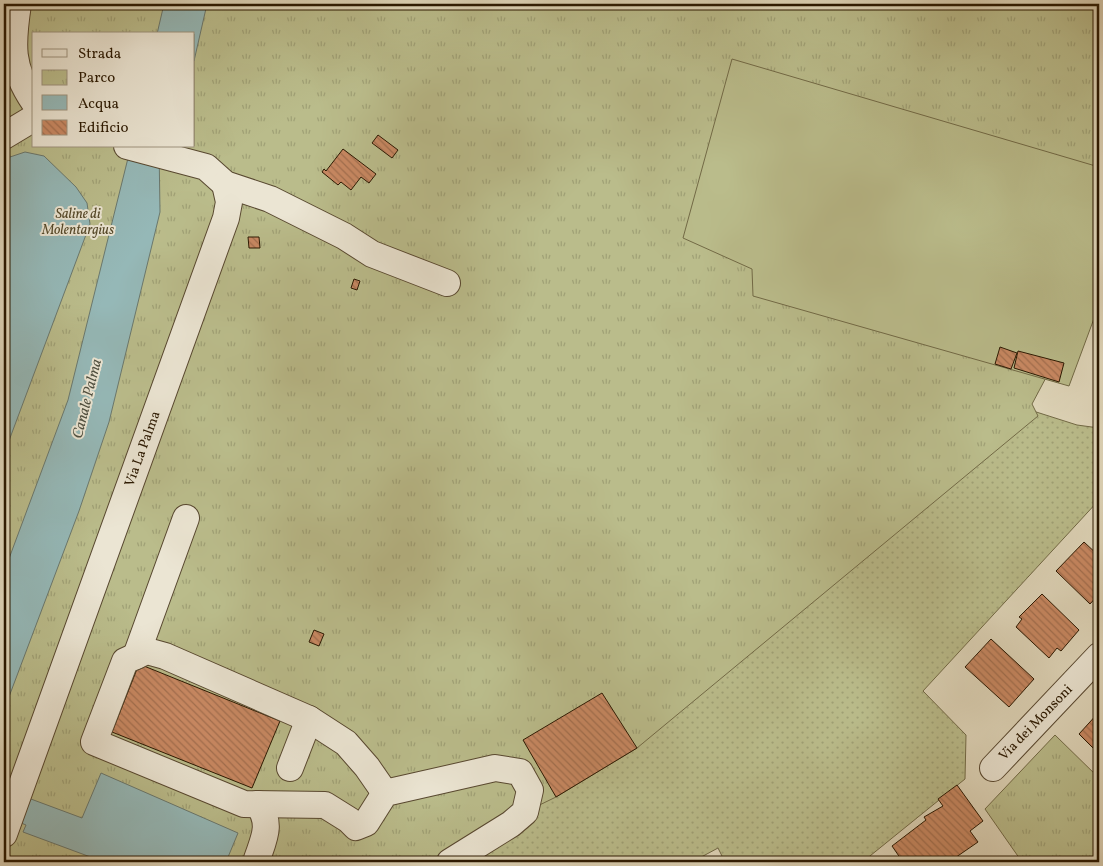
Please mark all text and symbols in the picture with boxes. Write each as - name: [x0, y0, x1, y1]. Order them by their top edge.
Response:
- legend: [32, 32, 195, 148]
- text: Strada: [78, 44, 121, 65]
- text: Parco: [78, 68, 115, 89]
- text: Acqua: [78, 94, 119, 115]
- text: Edificio: [78, 118, 129, 139]
- park label: Saline di Molentargius: [41, 205, 114, 240]
- water label: Canale Palma: [68, 357, 108, 441]
- street label: Via La Palma: [121, 409, 165, 489]
- street label: Via dei Monsoni: [995, 681, 1077, 765]

